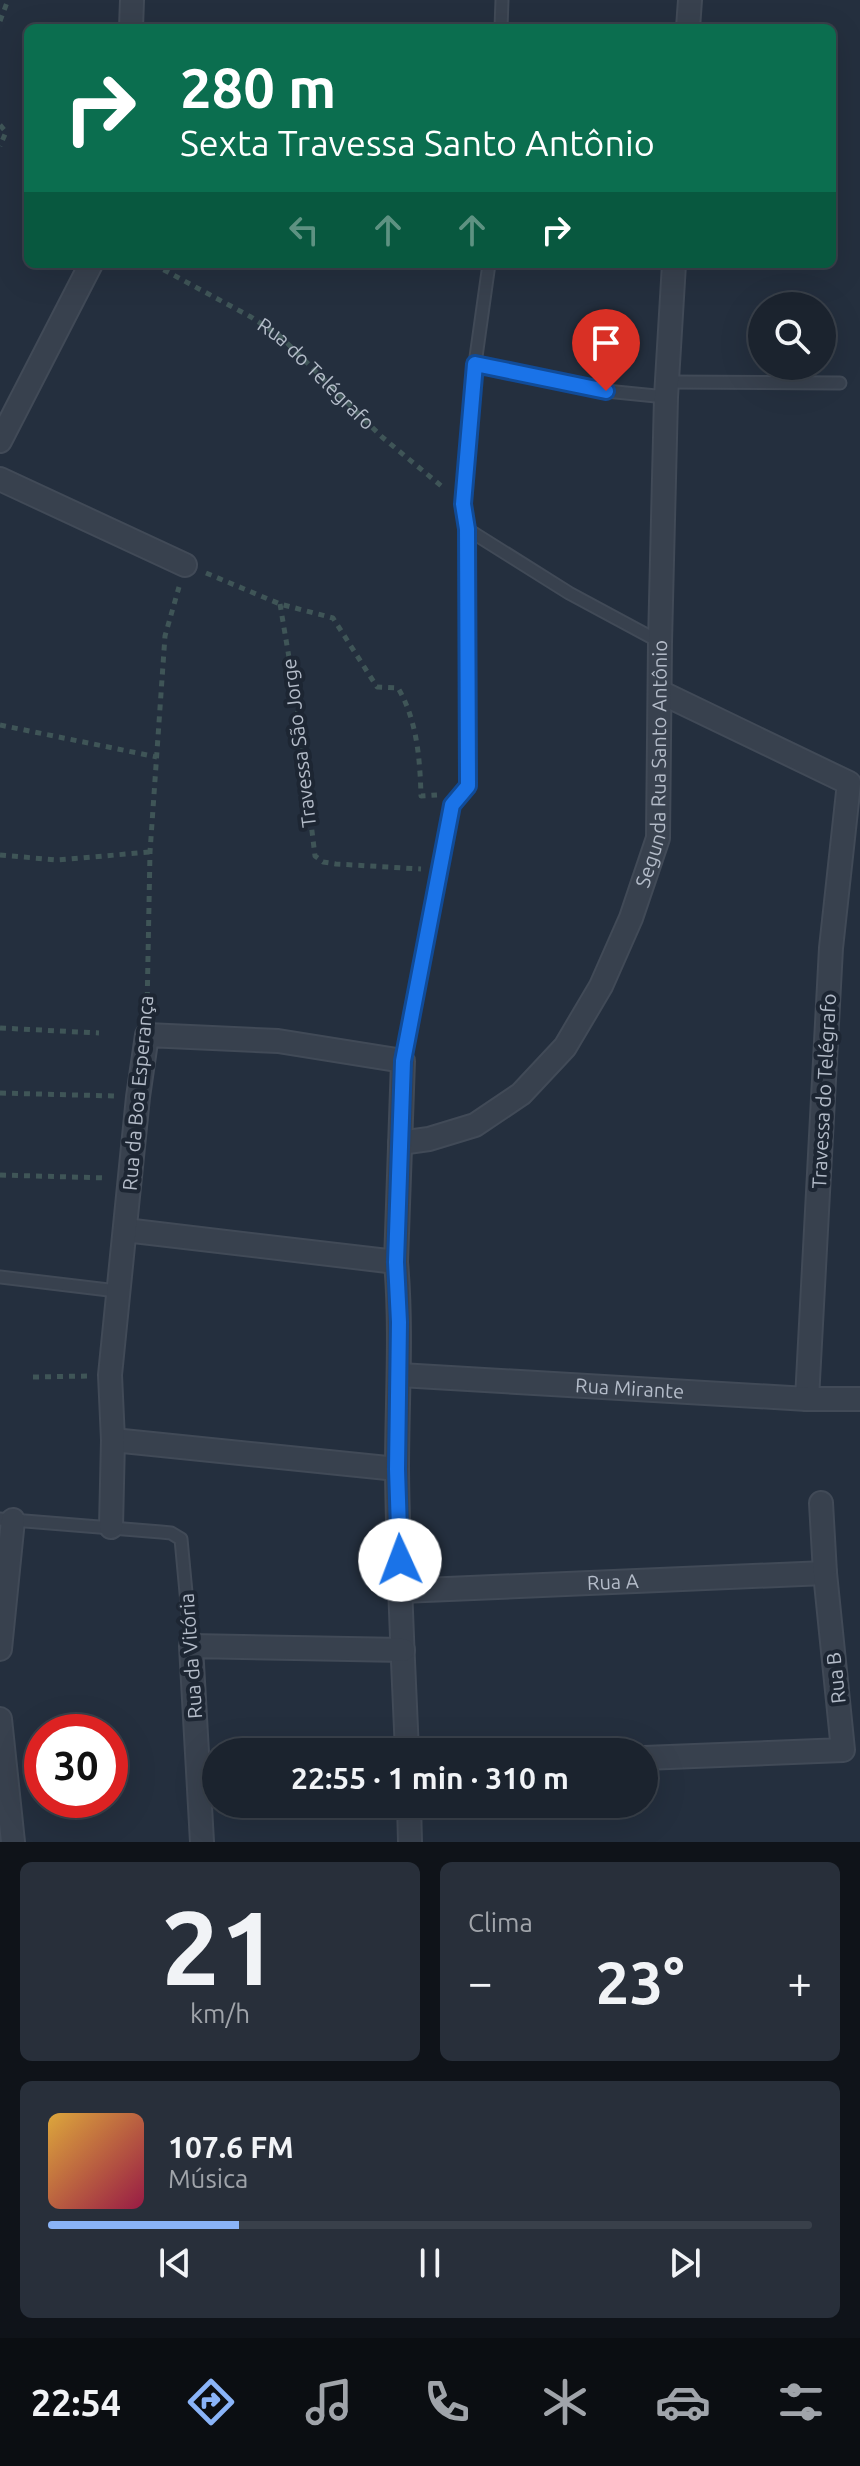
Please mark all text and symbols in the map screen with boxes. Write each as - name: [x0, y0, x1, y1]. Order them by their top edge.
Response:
- icon: right: [48, 56, 152, 160]
- text: 280 m: [180, 56, 336, 119]
- text: Sexta Travessa Santo Antônio: [180, 122, 655, 163]
- icon: left: [282, 208, 326, 252]
- icon: ahead: [366, 208, 410, 252]
- icon: ahead: [450, 208, 494, 252]
- icon: right: [534, 208, 578, 252]
- map controls: [748, 292, 836, 380]
- button: search: [748, 292, 836, 380]
- pin: [572, 309, 640, 391]
- street label: Rua do Telégrafo: [253, 313, 380, 434]
- icon: arrive: [584, 321, 628, 365]
- street label: Segunda Rua Santo Antônio: [630, 640, 671, 890]
- street label: Travessa São Jorge: [277, 657, 320, 829]
- street label: Travessa do Telégrafo: [807, 993, 840, 1189]
- street label: Rua da Boa Esperança: [118, 994, 157, 1192]
- street label: Rua Mirante: [574, 1373, 685, 1403]
- position arrow: [358, 1518, 442, 1602]
- street label: Rua A: [586, 1569, 639, 1594]
- street label: Rua da Vitória: [175, 1593, 206, 1720]
- street label: Rua B: [821, 1651, 850, 1705]
- speed limit sign: 30: [24, 1714, 128, 1818]
- text: 22:55 · 1 min · 310 m: [291, 1761, 569, 1795]
- text: 21: [161, 1888, 279, 2005]
- text: Clima: [468, 1908, 533, 1937]
- text: 23°: [596, 1948, 684, 2015]
- text: −: [468, 1957, 493, 2006]
- text: +: [787, 1957, 812, 2006]
- text: km/h: [190, 1999, 250, 2028]
- text: 107.6 FM: [168, 2130, 294, 2164]
- text: Música: [168, 2164, 248, 2193]
- icon: previous: [153, 2241, 197, 2285]
- icon: pause: [408, 2241, 452, 2285]
- icon: next: [663, 2241, 707, 2285]
- icon: directions: [183, 2374, 239, 2430]
- icon: music: [301, 2374, 357, 2430]
- icon: phone: [419, 2374, 475, 2430]
- icon: climate: [537, 2374, 593, 2430]
- icon: car: [655, 2374, 711, 2430]
- icon: filters: [773, 2374, 829, 2430]
- text: 22:54: [31, 2382, 121, 2423]

